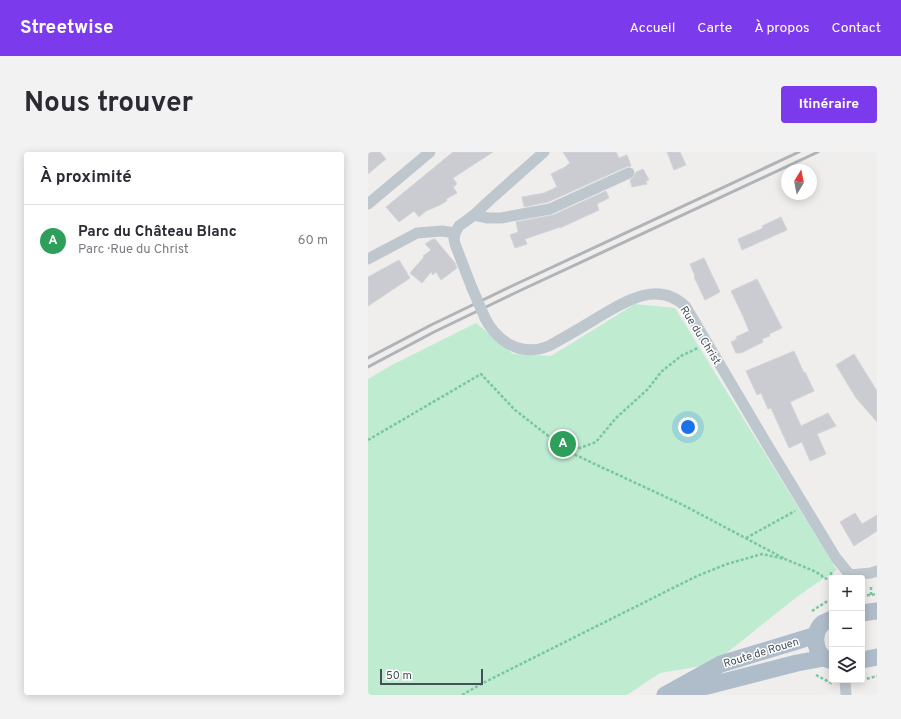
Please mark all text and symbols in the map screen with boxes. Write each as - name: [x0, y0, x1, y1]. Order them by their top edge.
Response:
- text: Streetwise: [20, 16, 113, 40]
- text: Accueil: [629, 20, 675, 37]
- text: Carte: [697, 20, 732, 37]
- text: À propos: [754, 20, 810, 37]
- text: Contact: [832, 20, 881, 37]
- text: Nous trouver: [24, 86, 193, 122]
- button: Itinéraire: [781, 86, 877, 123]
- north arrow: [781, 164, 817, 200]
- text: À proximité: [40, 167, 132, 189]
- text: Parc du Château Blanc: [78, 223, 237, 242]
- text: A: [48, 233, 58, 249]
- text: 60 m: [298, 233, 328, 249]
- text: Parc · Rue du Christ: [78, 242, 189, 258]
- street label: Rue du Christ: [677, 304, 724, 367]
- your location: [678, 417, 698, 437]
- pin: A: [550, 429, 576, 459]
- map controls: [829, 575, 865, 683]
- button: +: [829, 575, 865, 611]
- button: −: [829, 611, 865, 647]
- street label: Route de Rouen: [722, 635, 801, 671]
- button: layers: [829, 647, 865, 683]
- scale bar: [380, 667, 483, 686]
- text: 50 m: [386, 669, 412, 683]

